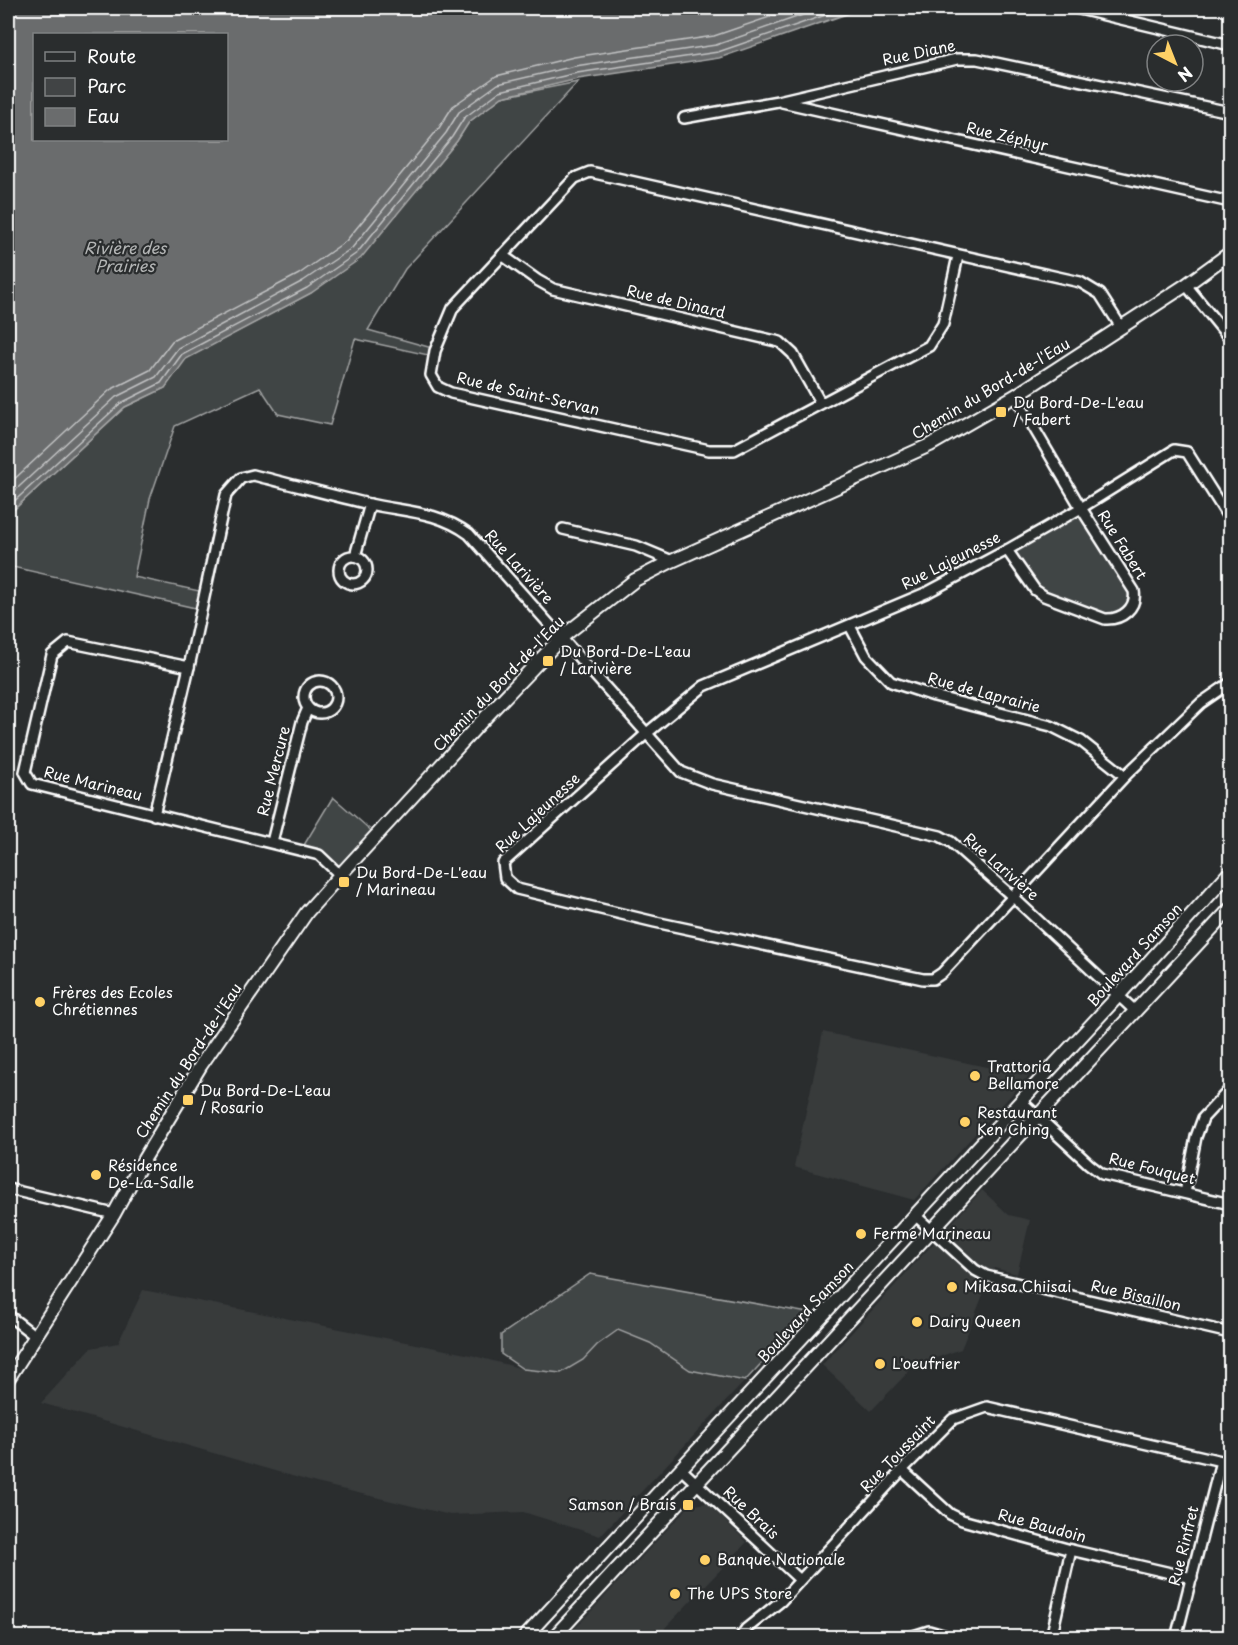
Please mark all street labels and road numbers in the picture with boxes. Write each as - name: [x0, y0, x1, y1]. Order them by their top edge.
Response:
- street label: Rue Diane: [880, 33, 957, 70]
- street label: Rue Zéphyr: [964, 115, 1051, 156]
- street label: Rue de Dinard: [625, 278, 728, 323]
- street label: Chemin du Bord-de-l'Eau: [907, 331, 1074, 444]
- street label: Rue de Saint-Servan: [455, 365, 602, 420]
- street label: Rue Fabert: [1093, 505, 1154, 584]
- street label: Rue Larivière: [480, 524, 560, 608]
- street label: Rue Lajeunesse: [897, 525, 1004, 595]
- street label: Chemin du Bord-de-l'Eau: [427, 610, 569, 756]
- street label: Rue de Laprairie: [926, 665, 1043, 718]
- street label: Rue Mercure: [250, 723, 295, 818]
- street label: Rue Marineau: [42, 759, 145, 806]
- street label: Rue Lajeunesse: [489, 767, 584, 857]
- street label: Rue Larivière: [959, 827, 1045, 905]
- street label: Boulevard Samson: [1081, 897, 1187, 1011]
- street label: Chemin du Bord-de-l'Eau: [129, 978, 247, 1142]
- street label: Rue Fouquet: [1107, 1146, 1198, 1189]
- street label: Boulevard Samson: [751, 1255, 858, 1367]
- street label: Rue Bisaillon: [1089, 1273, 1184, 1316]
- street label: Rue Toussaint: [854, 1409, 940, 1497]
- street label: Rue Brais: [719, 1480, 785, 1544]
- street label: Rue Baudoin: [996, 1502, 1089, 1547]
- street label: Rue Rinfret: [1162, 1503, 1204, 1588]

